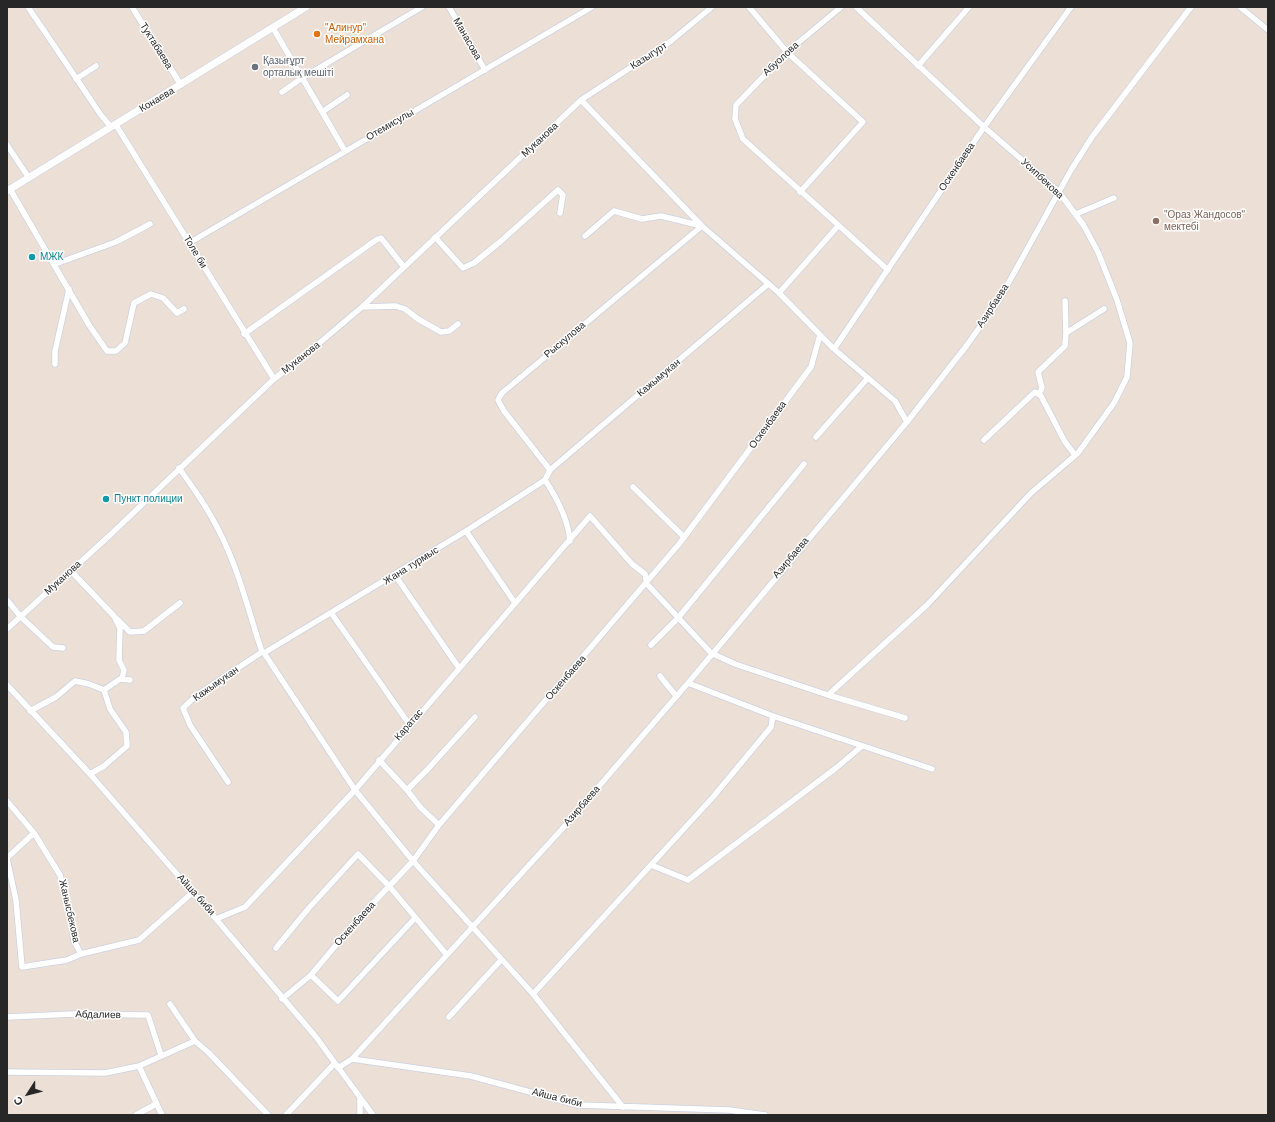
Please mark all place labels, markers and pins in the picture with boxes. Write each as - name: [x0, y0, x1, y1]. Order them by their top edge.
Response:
- place label: "Алинур" Мейрамхана: [325, 22, 384, 46]
- marker: "Алинур" Мейрамхана: [312, 29, 322, 39]
- place label: Қазығұрт орталық мешіті: [263, 55, 334, 78]
- marker: Қазығұрт орталық мешіті: [250, 62, 260, 72]
- place label: "Ораз Жандосов" мектебі: [1164, 209, 1245, 232]
- marker: "Ораз Жандосов" мектебі: [1151, 216, 1161, 226]
- place label: МЖК: [40, 251, 63, 263]
- marker: МЖК: [27, 252, 37, 262]
- place label: Пункт полиции: [114, 493, 183, 505]
- marker: Пункт полиции: [101, 494, 111, 504]

